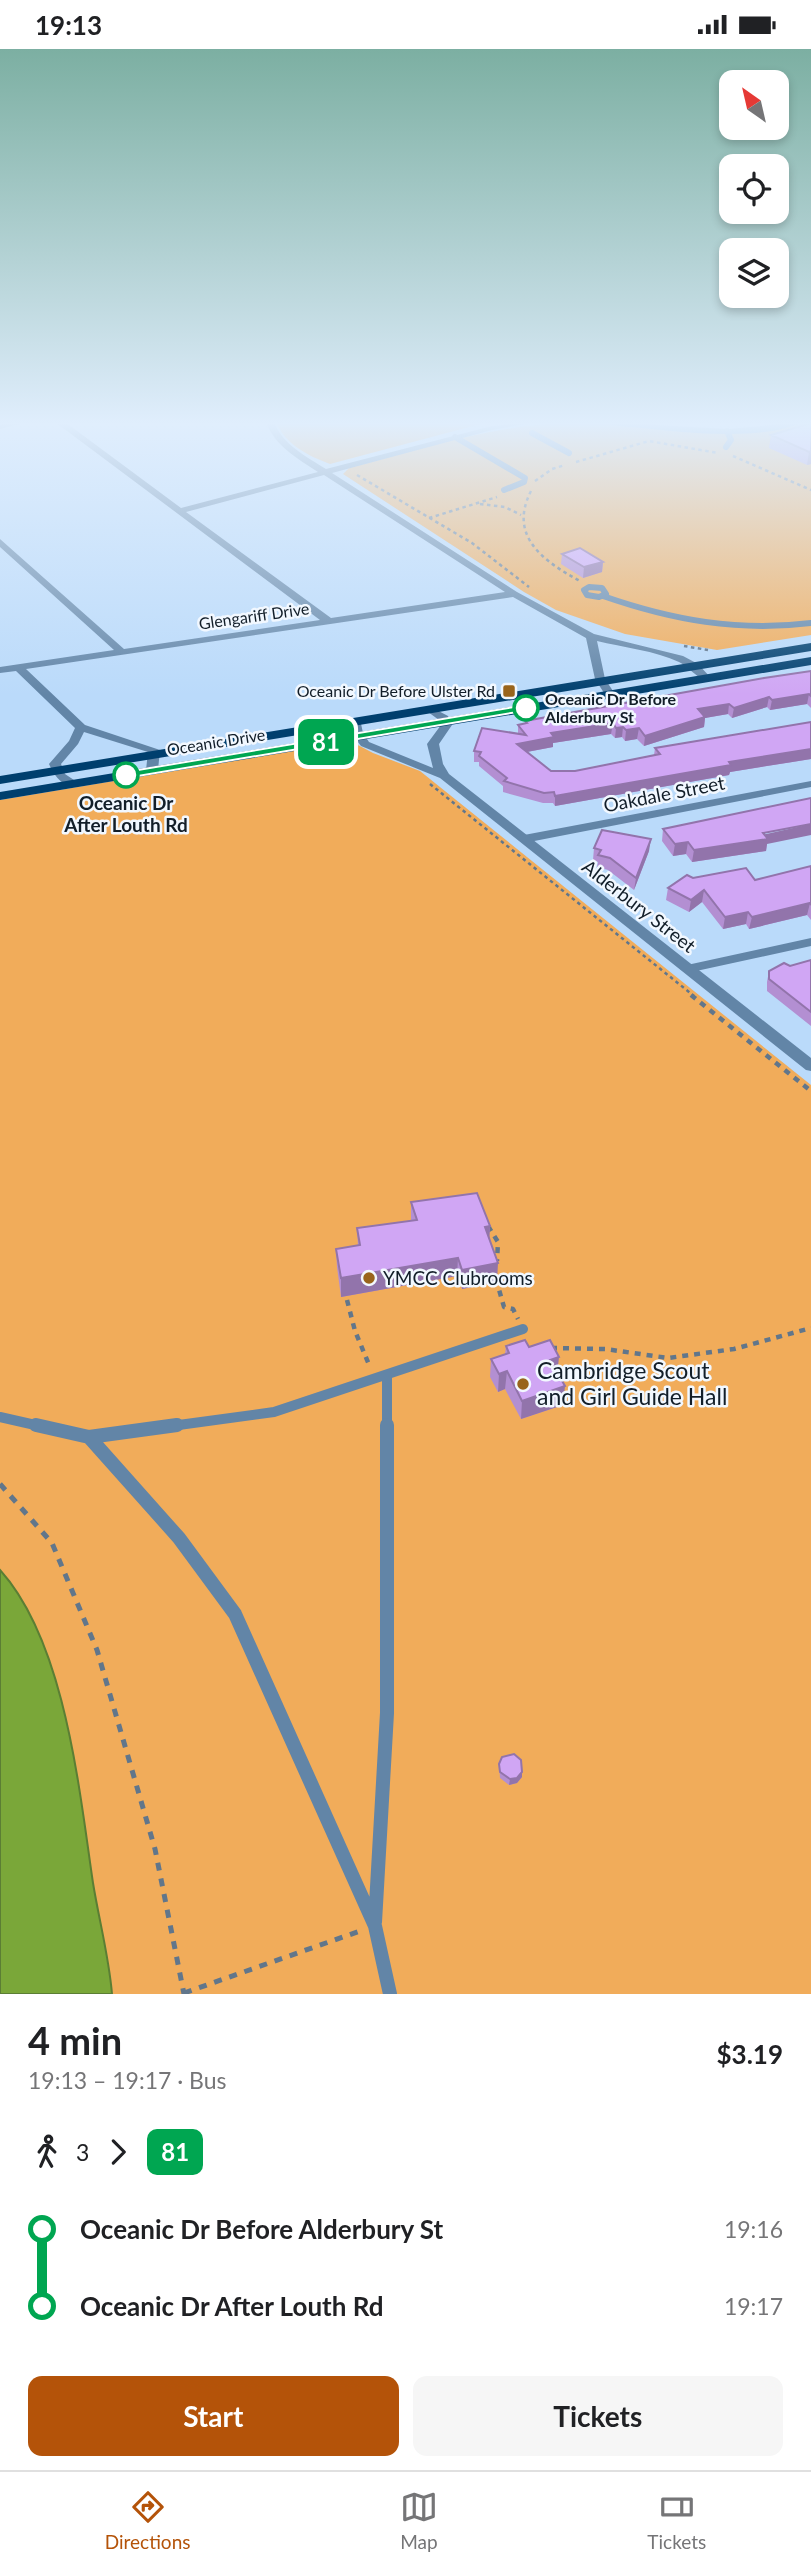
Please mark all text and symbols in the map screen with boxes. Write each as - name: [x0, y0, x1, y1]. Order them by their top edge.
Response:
- text: 19:13: [35, 9, 102, 41]
- north arrow: [719, 70, 789, 140]
- map controls: [719, 70, 789, 308]
- button: locate: [719, 154, 789, 224]
- button: layers: [719, 238, 789, 308]
- street label: Glengariff Drive: [198, 598, 310, 633]
- place label: Oceanic Dr Before Ulster Rd: [297, 681, 495, 700]
- marker: Oceanic Dr Before Ulster Rd: [501, 683, 517, 699]
- place label: Oceanic Dr Before Alderbury St: [544, 689, 677, 726]
- marker: Oceanic Dr Before Alderbury St: [513, 695, 539, 721]
- line badge: 81: [294, 719, 358, 765]
- street label: Oceanic Drive: [165, 724, 266, 759]
- text: 81: [312, 727, 340, 756]
- marker: Oceanic Dr After Louth Rd: [113, 762, 139, 788]
- street label: Oakdale Street: [601, 770, 727, 817]
- place label: Oceanic Dr After Louth Rd: [63, 791, 188, 836]
- street label: Alderbury Street: [578, 854, 701, 957]
- place label: YMCC Clubrooms: [383, 1266, 533, 1289]
- marker: YMCC Clubrooms: [361, 1270, 377, 1286]
- place label: Cambridge Scout and Girl Guide Hall: [537, 1356, 727, 1410]
- marker: Cambridge Scout and Girl Guide Hall: [515, 1376, 531, 1392]
- text: 4 min: [28, 2017, 122, 2063]
- text: $3.19: [717, 2038, 783, 2070]
- text: 19:13 – 19:17 · Bus: [28, 2066, 227, 2094]
- icon: walk: [28, 2133, 66, 2171]
- icon: forward: [99, 2133, 137, 2171]
- text: 81: [161, 2137, 189, 2166]
- text: 3: [76, 2138, 89, 2166]
- text: Oceanic Dr Before Alderbury St: [80, 2213, 443, 2245]
- text: 19:16: [724, 2215, 783, 2243]
- text: Oceanic Dr After Louth Rd: [80, 2290, 384, 2322]
- text: 19:17: [724, 2292, 783, 2320]
- button: Start: [28, 2376, 399, 2456]
- button: Tickets: [413, 2376, 783, 2456]
- tab: Directions: [105, 2488, 190, 2553]
- tab: Map: [400, 2488, 438, 2553]
- tab: Tickets: [647, 2488, 706, 2553]

